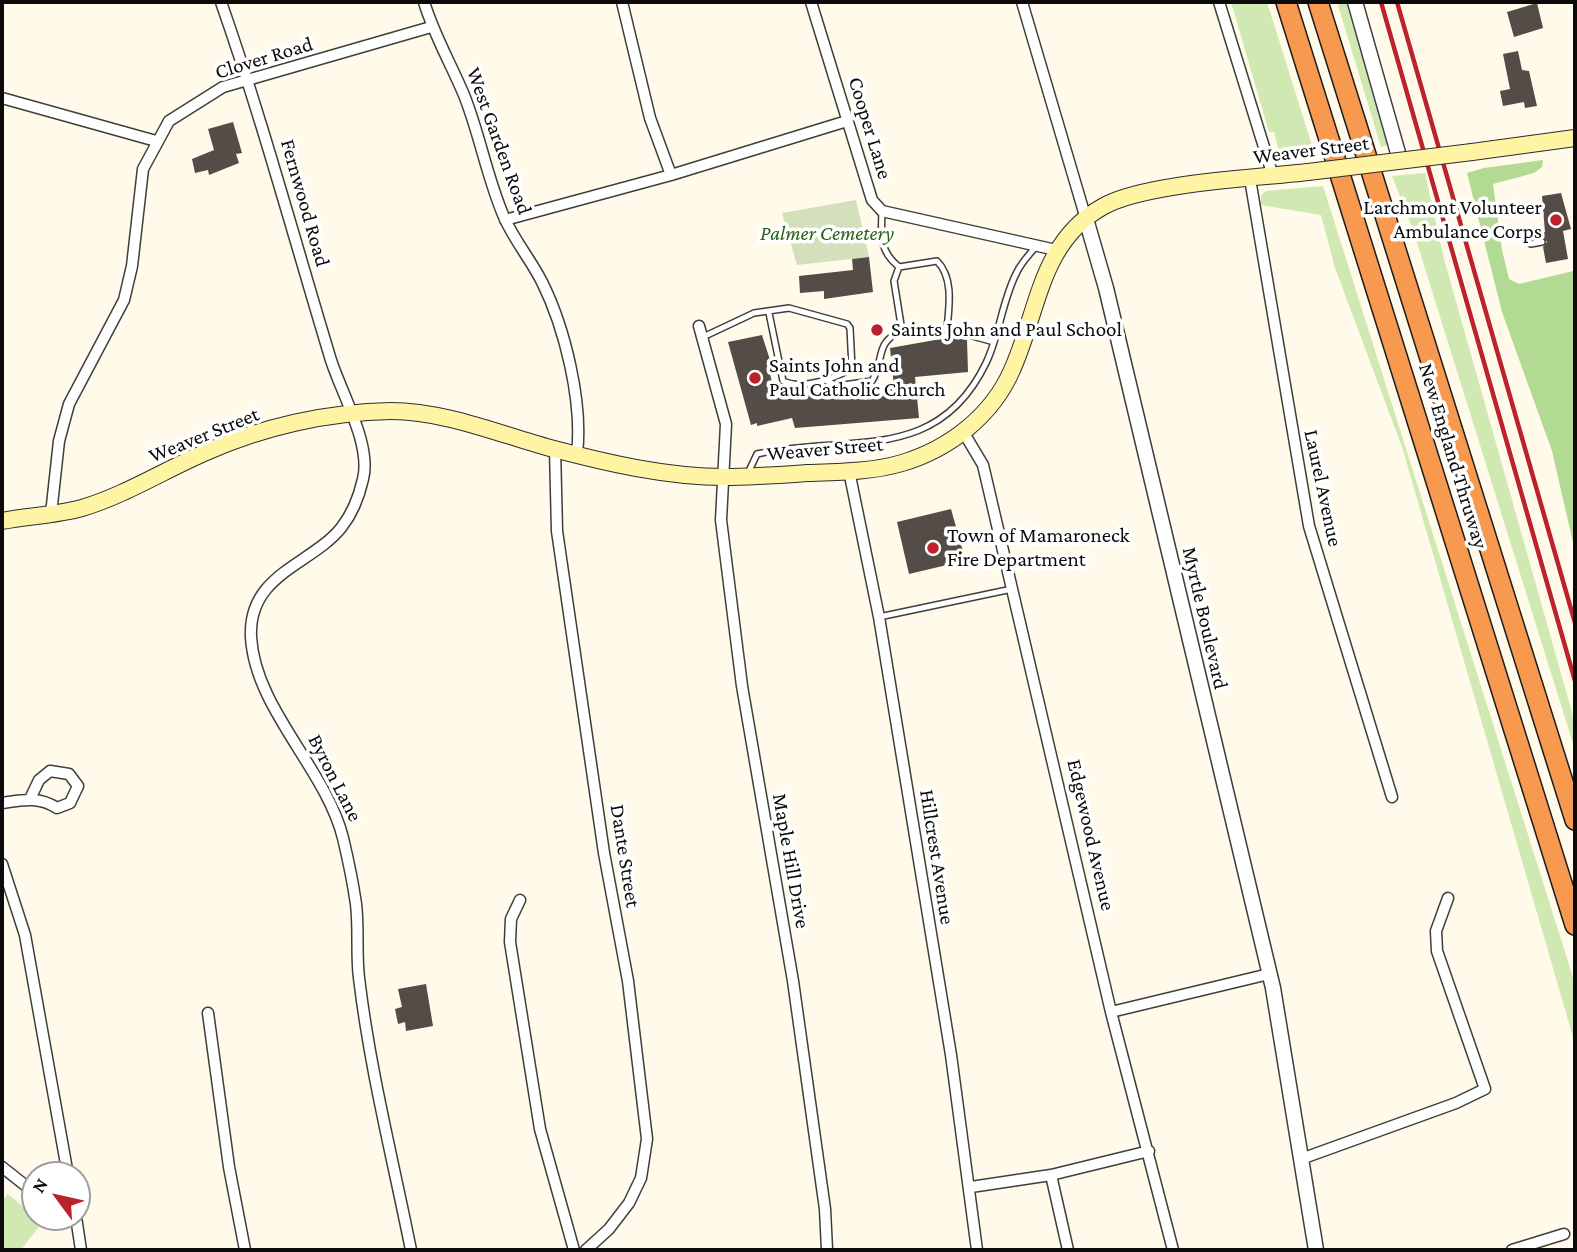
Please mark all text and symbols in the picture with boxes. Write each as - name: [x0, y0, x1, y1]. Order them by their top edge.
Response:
- street label: Clover Road: [212, 31, 316, 85]
- street label: West Garden Road: [461, 64, 537, 218]
- street label: Cooper Lane: [843, 74, 897, 182]
- street label: Weaver Street: [1252, 130, 1370, 170]
- street label: Fernwood Road: [275, 136, 335, 270]
- place label: Larchmont Volunteer Ambulance Corps: [1363, 195, 1542, 245]
- marker: Larchmont Volunteer Ambulance Corps: [1548, 212, 1564, 228]
- park label: Palmer Cemetery: [760, 221, 894, 247]
- place label: Saints John and Paul School: [891, 317, 1122, 343]
- marker: Saints John and Paul School: [869, 322, 885, 338]
- place label: Saints John and Paul Catholic Church: [769, 353, 946, 403]
- street label: New England Thruway: [1413, 360, 1493, 552]
- marker: Saints John and Paul Catholic Church: [747, 370, 763, 386]
- street label: Weaver Street: [145, 401, 263, 469]
- street label: Laurel Avenue: [1298, 427, 1348, 549]
- street label: Weaver Street: [766, 431, 884, 467]
- place label: Town of Mamaroneck Fire Department: [947, 523, 1130, 573]
- marker: Town of Mamaroneck Fire Department: [925, 540, 941, 556]
- street label: Myrtle Boulevard: [1176, 544, 1234, 692]
- street label: Byron Lane: [302, 730, 368, 826]
- street label: Edgewood Avenue: [1061, 757, 1121, 913]
- street label: Hillcrest Avenue: [914, 788, 960, 926]
- street label: Maple Hill Drive: [767, 791, 815, 931]
- street label: Dante Street: [604, 803, 646, 909]
- north arrow: [21, 1161, 91, 1231]
- text: N: [27, 1174, 52, 1197]

